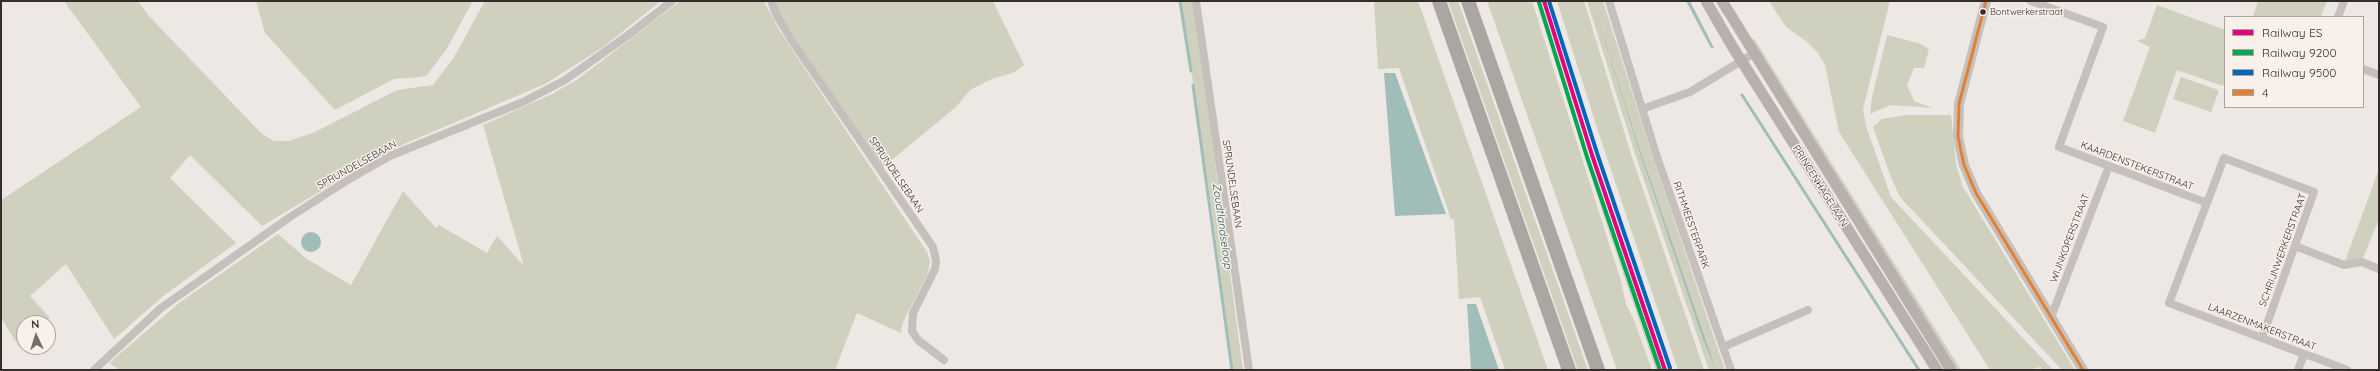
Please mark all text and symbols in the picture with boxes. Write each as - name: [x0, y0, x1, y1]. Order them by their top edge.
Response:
- marker: Bontwerkerstraat: [1978, 7, 1988, 17]
- place label: Bontwerkerstraat: [1990, 7, 2063, 17]
- legend: [2224, 16, 2364, 108]
- text: Railway ES: [2262, 25, 2323, 40]
- text: Railway 9200: [2262, 45, 2337, 60]
- text: Railway 9500: [2262, 65, 2336, 80]
- text: 4: [2262, 85, 2268, 100]
- street label: SPRUNDELSEBAAN: [866, 135, 926, 215]
- street label: SPRUNDELSEBAAN: [315, 138, 399, 192]
- street label: SPRUNDELSEBAAN: [1220, 139, 1244, 229]
- street label: KAARDENSTEKERSTRAAT: [2079, 139, 2195, 193]
- street label: PRINCENHAGELAAN: [1790, 143, 1850, 229]
- street label: RITHMEESTERPARK: [1670, 180, 1712, 270]
- water label: Zoudtlandseloop: [1209, 182, 1235, 270]
- street label: WIJNKOPERSTRAAT: [2047, 192, 2093, 284]
- street label: SCHRIJNWERKERSTRAAT: [2257, 192, 2309, 308]
- street label: LAARZENMAKERSTRAAT: [2206, 301, 2318, 353]
- north arrow: [16, 315, 56, 355]
- text: N: [31, 317, 40, 331]

